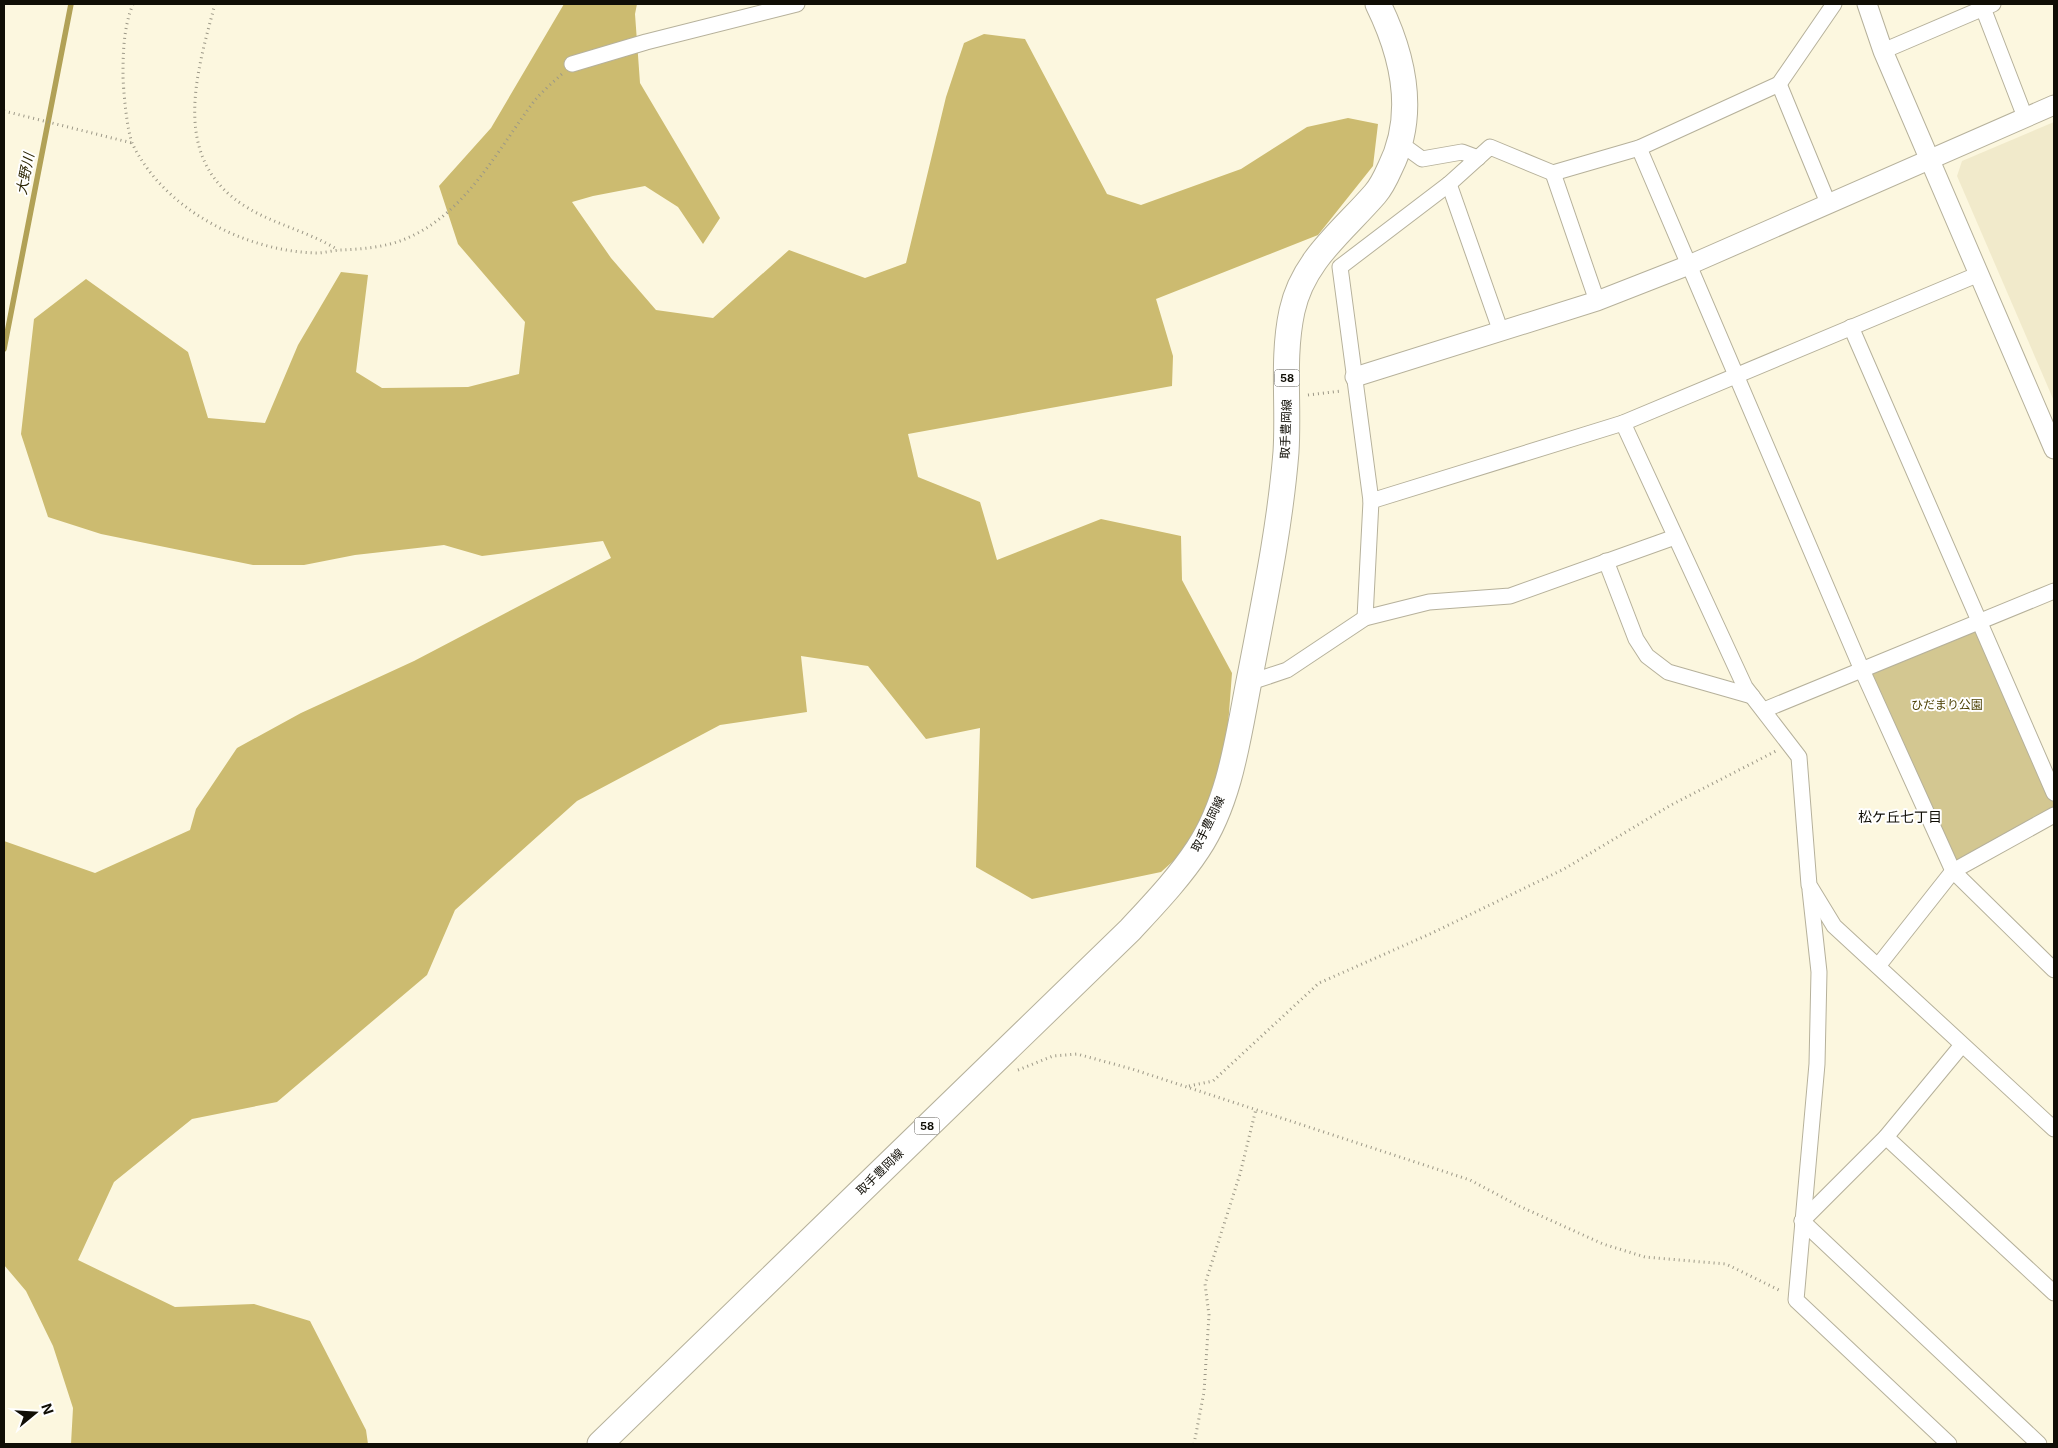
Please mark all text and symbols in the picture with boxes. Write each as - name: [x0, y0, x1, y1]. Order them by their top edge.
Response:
- water label: 大野川: [12, 150, 37, 196]
- road number: 58: [1274, 369, 1300, 386]
- street label: 取手豊岡線: [1277, 399, 1294, 459]
- park label: ひだまり公園: [1911, 697, 1983, 712]
- street label: 取手豊岡線: [1188, 794, 1227, 854]
- district label: 松ケ丘七丁目: [1858, 808, 1942, 825]
- road number: 58: [914, 1118, 940, 1134]
- street label: 取手豊岡線: [853, 1145, 906, 1198]
- north arrow: [10, 1388, 60, 1438]
- text: N: [38, 1401, 58, 1417]

